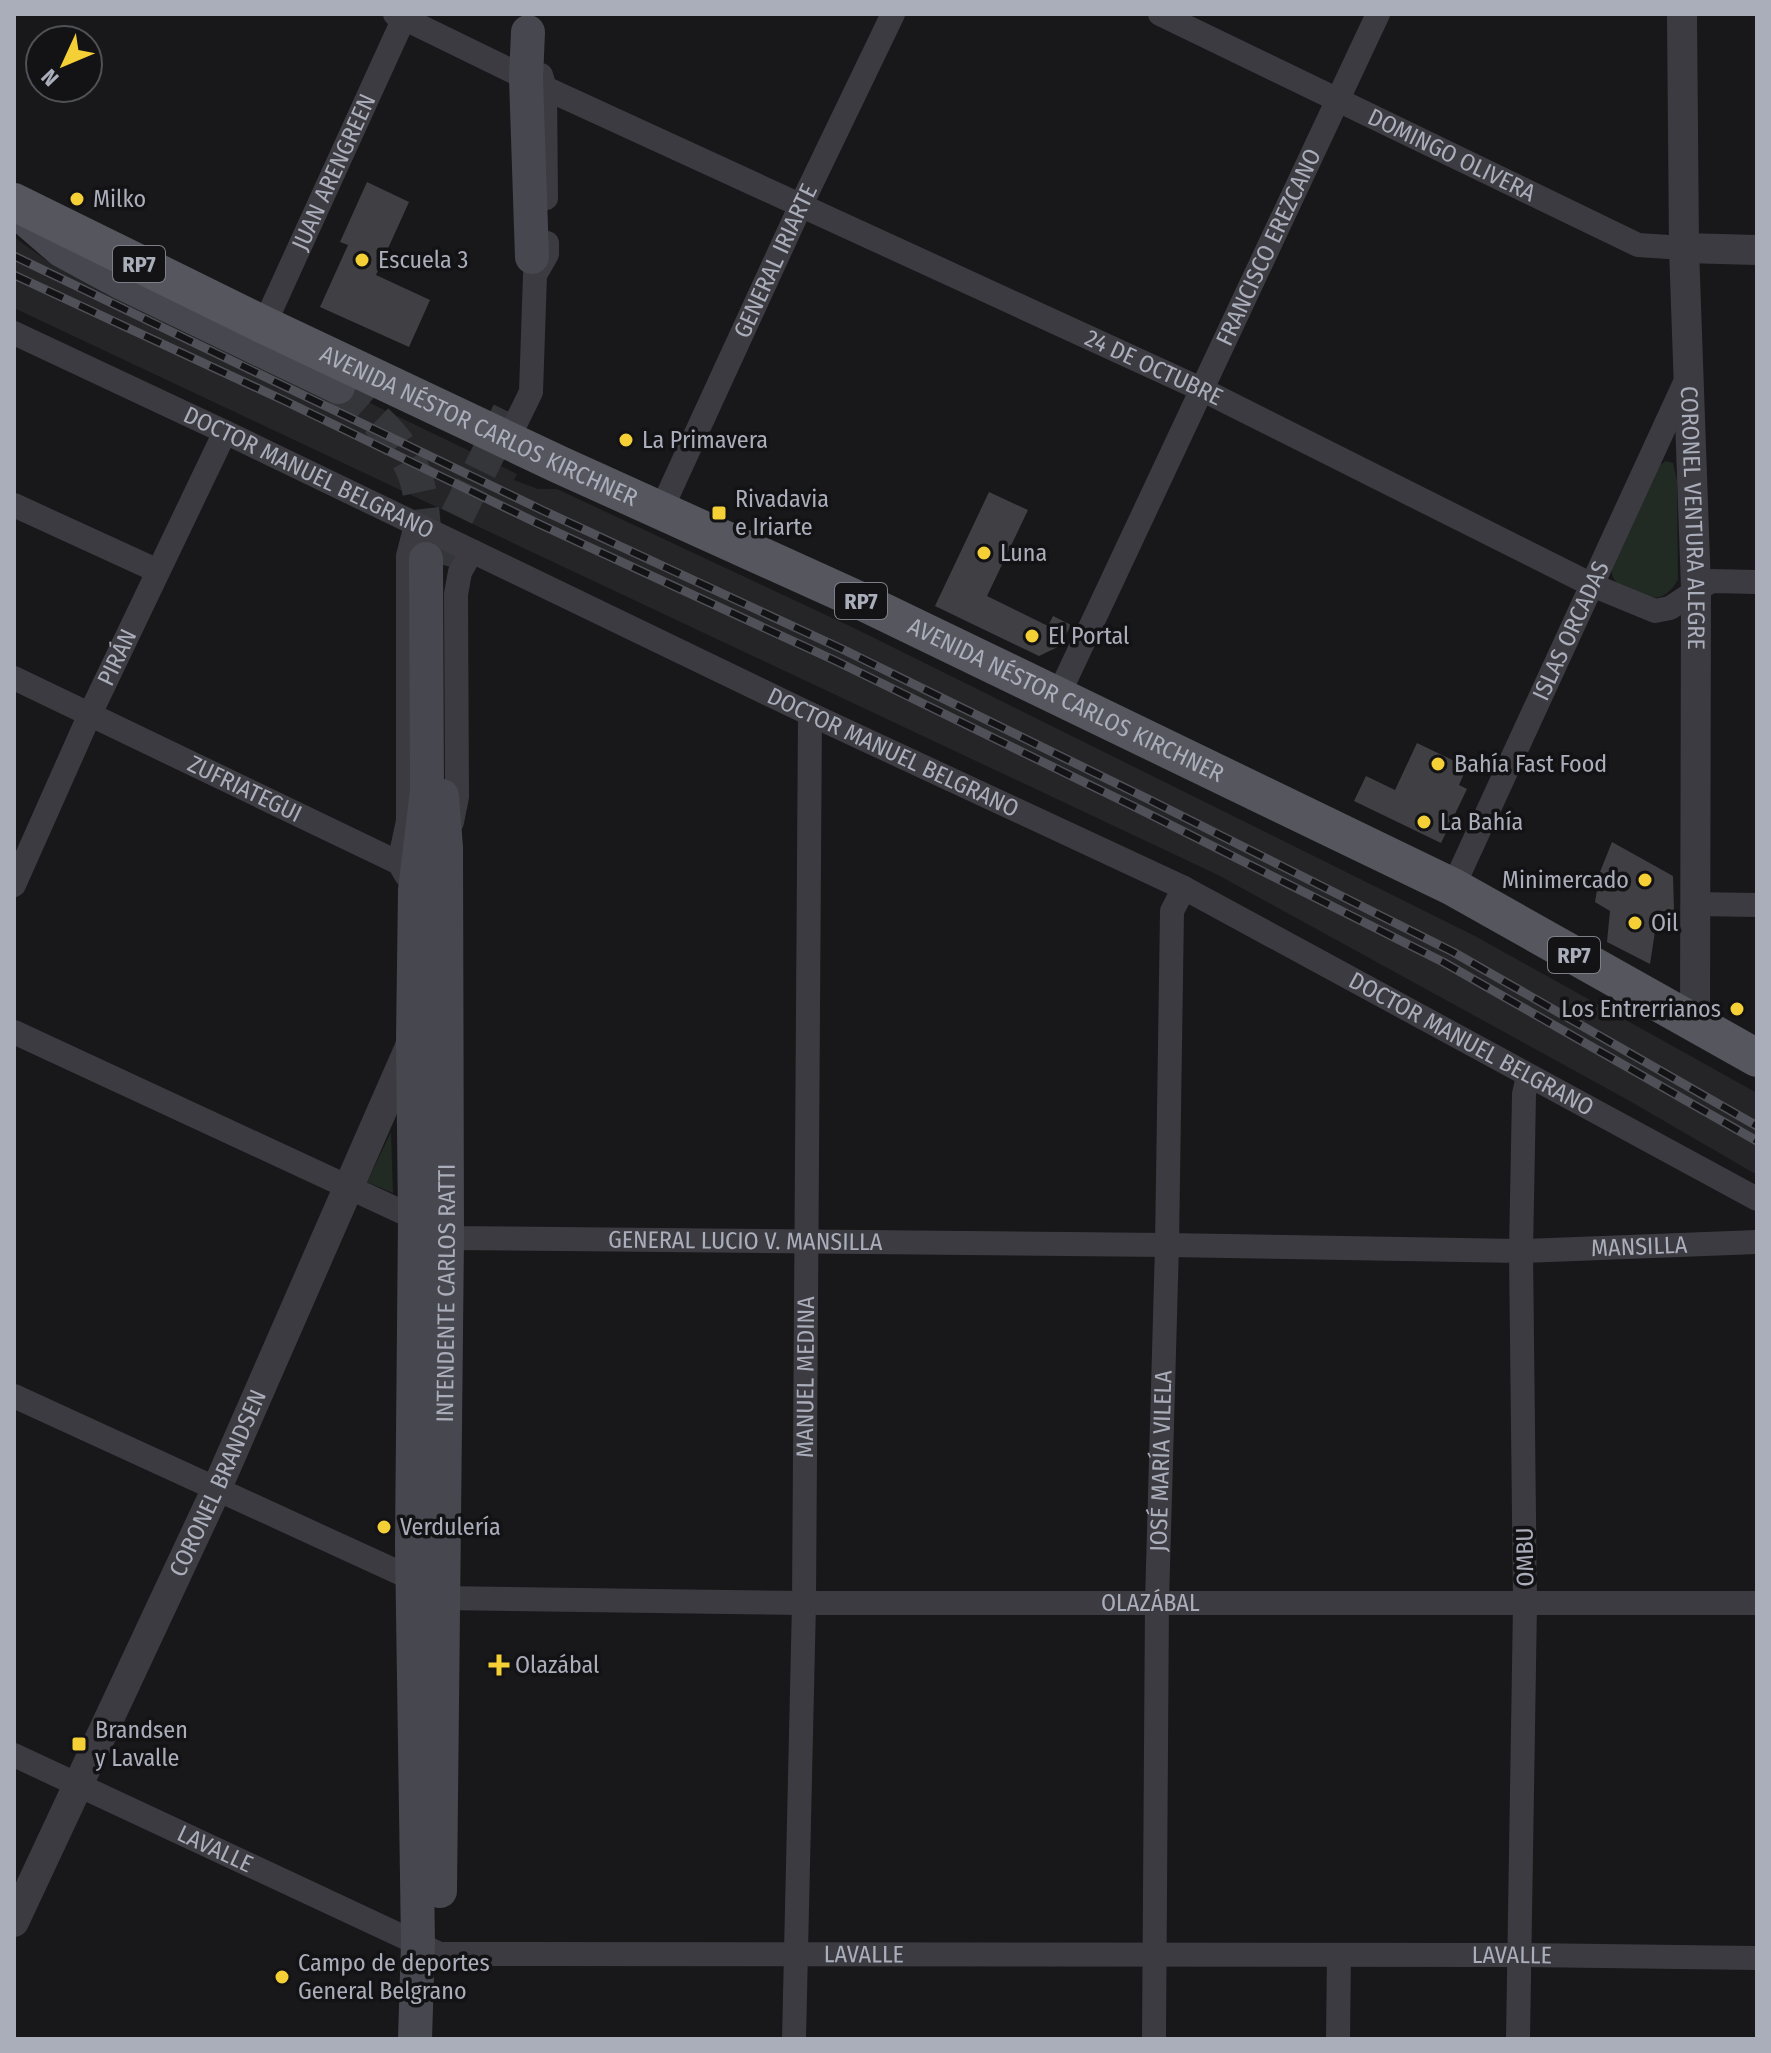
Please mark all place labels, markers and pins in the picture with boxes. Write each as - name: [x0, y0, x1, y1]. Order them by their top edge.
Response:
- place label: Milko: [93, 185, 146, 213]
- marker: Milko: [68, 190, 86, 208]
- place label: Escuela 3: [378, 246, 468, 274]
- marker: Escuela 3: [353, 251, 371, 269]
- place label: La Primavera: [642, 426, 768, 454]
- marker: La Primavera: [617, 431, 635, 449]
- place label: Rivadavia e Iriarte: [735, 485, 829, 541]
- marker: Rivadavia e Iriarte: [710, 504, 728, 522]
- place label: Luna: [1000, 539, 1047, 567]
- marker: Luna: [975, 544, 993, 562]
- place label: El Portal: [1048, 622, 1129, 650]
- marker: El Portal: [1023, 627, 1041, 645]
- place label: Bahía Fast Food: [1454, 750, 1607, 778]
- marker: Bahía Fast Food: [1429, 755, 1447, 773]
- place label: La Bahía: [1440, 808, 1523, 836]
- marker: La Bahía: [1415, 813, 1433, 831]
- place label: Minimercado: [1502, 866, 1629, 894]
- marker: Minimercado: [1636, 871, 1654, 889]
- place label: Oil: [1651, 909, 1678, 937]
- marker: Oil: [1626, 914, 1644, 932]
- place label: Los Entrerrianos: [1561, 995, 1721, 1023]
- marker: Los Entrerrianos: [1728, 1000, 1746, 1018]
- place label: Verdulería: [400, 1513, 501, 1541]
- marker: Verdulería: [375, 1518, 393, 1536]
- place label: Olazábal: [515, 1651, 599, 1679]
- marker: Olazábal: [490, 1656, 508, 1674]
- place label: Brandsen y Lavalle: [95, 1716, 188, 1772]
- marker: Brandsen y Lavalle: [70, 1735, 88, 1753]
- place label: Campo de deportes General Belgrano: [298, 1949, 490, 2005]
- marker: Campo de deportes General Belgrano: [273, 1968, 291, 1986]

